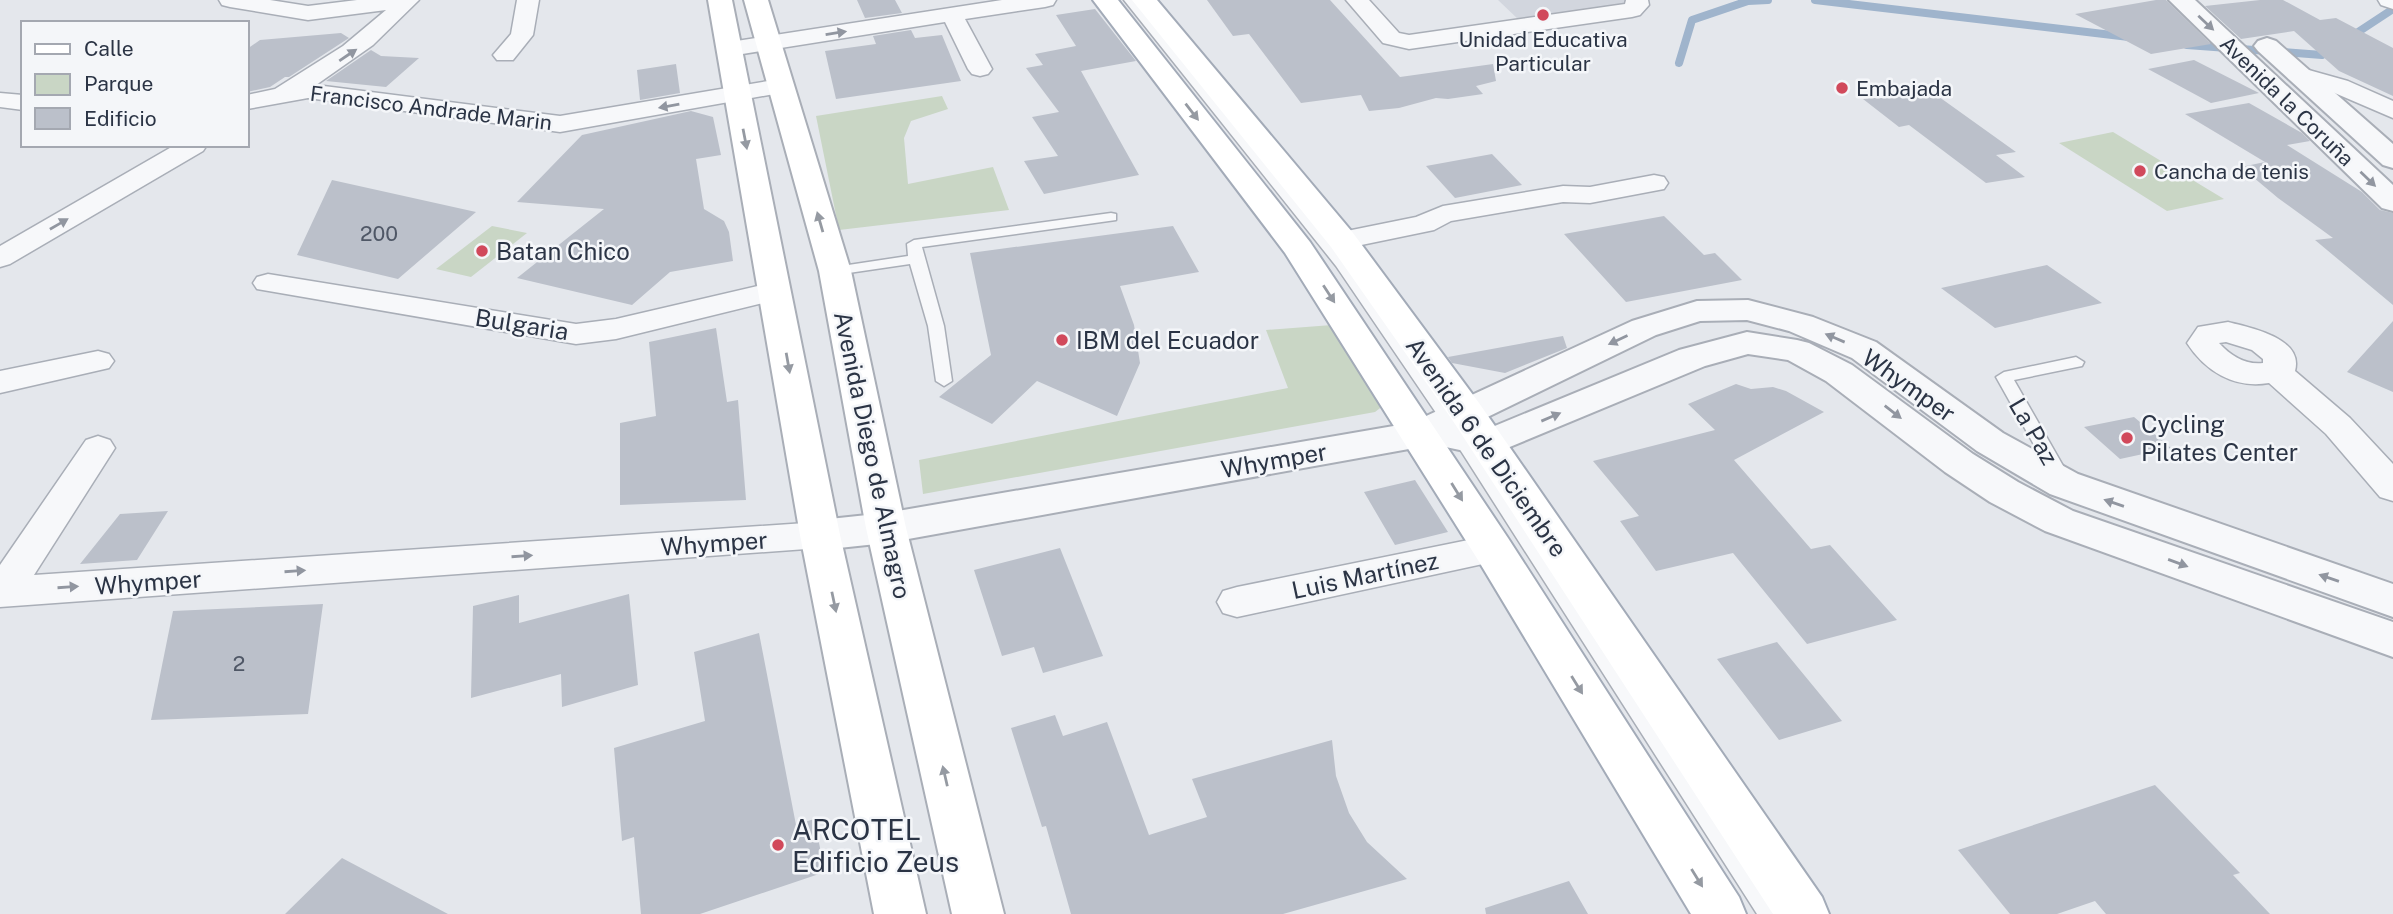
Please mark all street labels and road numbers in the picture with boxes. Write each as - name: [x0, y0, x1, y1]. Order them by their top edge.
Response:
- street label: Avenida la Coruña: [2215, 31, 2359, 171]
- street label: Francisco Andrade Marin: [309, 81, 553, 135]
- street label: Bulgaria: [473, 303, 571, 345]
- street label: Avenida Diego de Almagro: [829, 309, 917, 601]
- street label: Avenida 6 de Diciembre: [1401, 332, 1573, 562]
- street label: Whymper: [1857, 343, 1961, 427]
- street label: La Paz: [2004, 393, 2064, 469]
- street label: Whymper: [1219, 437, 1329, 483]
- street label: Whymper: [660, 525, 768, 561]
- street label: Luis Martínez: [1289, 546, 1441, 604]
- street label: Whymper: [94, 564, 202, 600]

